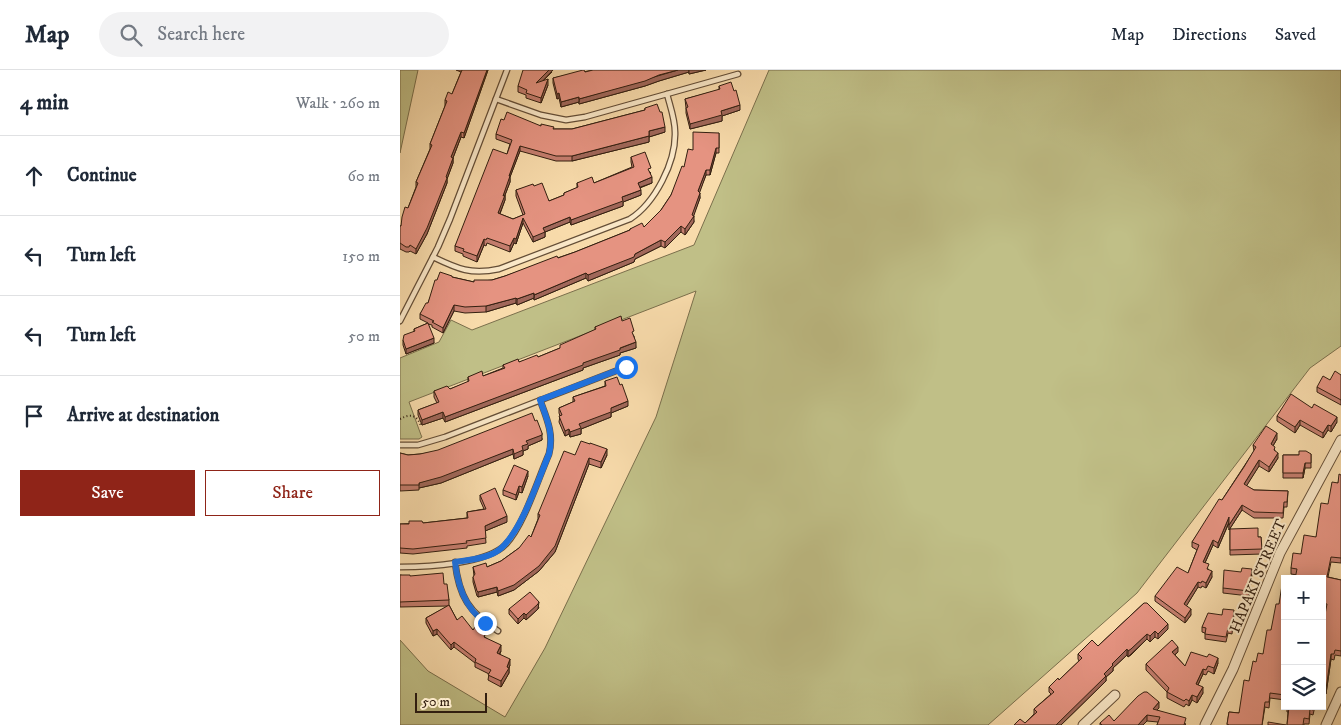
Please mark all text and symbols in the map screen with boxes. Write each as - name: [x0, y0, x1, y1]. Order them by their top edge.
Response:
- search box: [99, 12, 449, 57]
- text: Map: [25, 20, 69, 50]
- icon: search: [117, 21, 145, 49]
- text: Search here: [157, 23, 245, 46]
- text: Map: [1111, 24, 1144, 46]
- text: Directions: [1172, 24, 1247, 46]
- text: Saved: [1275, 24, 1316, 46]
- text: 4 min: [20, 90, 69, 116]
- text: Walk · 260 m: [296, 93, 380, 113]
- icon: ahead: [20, 162, 48, 190]
- text: Continue: [67, 164, 137, 187]
- text: 60 m: [348, 166, 380, 186]
- icon: left: [20, 242, 48, 270]
- text: Turn left: [67, 244, 136, 267]
- text: 150 m: [342, 246, 380, 266]
- icon: left: [20, 322, 48, 350]
- text: Turn left: [67, 324, 136, 347]
- text: 50 m: [348, 326, 380, 346]
- route start: [615, 356, 638, 379]
- icon: arrive: [20, 402, 48, 430]
- text: Arrive at destination: [67, 404, 219, 427]
- button: Save: [20, 470, 195, 516]
- button: Share: [205, 470, 380, 516]
- street label: HAPAKI STREET: [1225, 516, 1291, 636]
- map controls: [1281, 575, 1326, 710]
- button: +: [1281, 575, 1326, 620]
- route end: [474, 612, 497, 635]
- button: −: [1281, 620, 1326, 665]
- button: layers: [1281, 665, 1326, 710]
- scale bar: [415, 690, 488, 713]
- text: 50 m: [422, 693, 450, 711]

